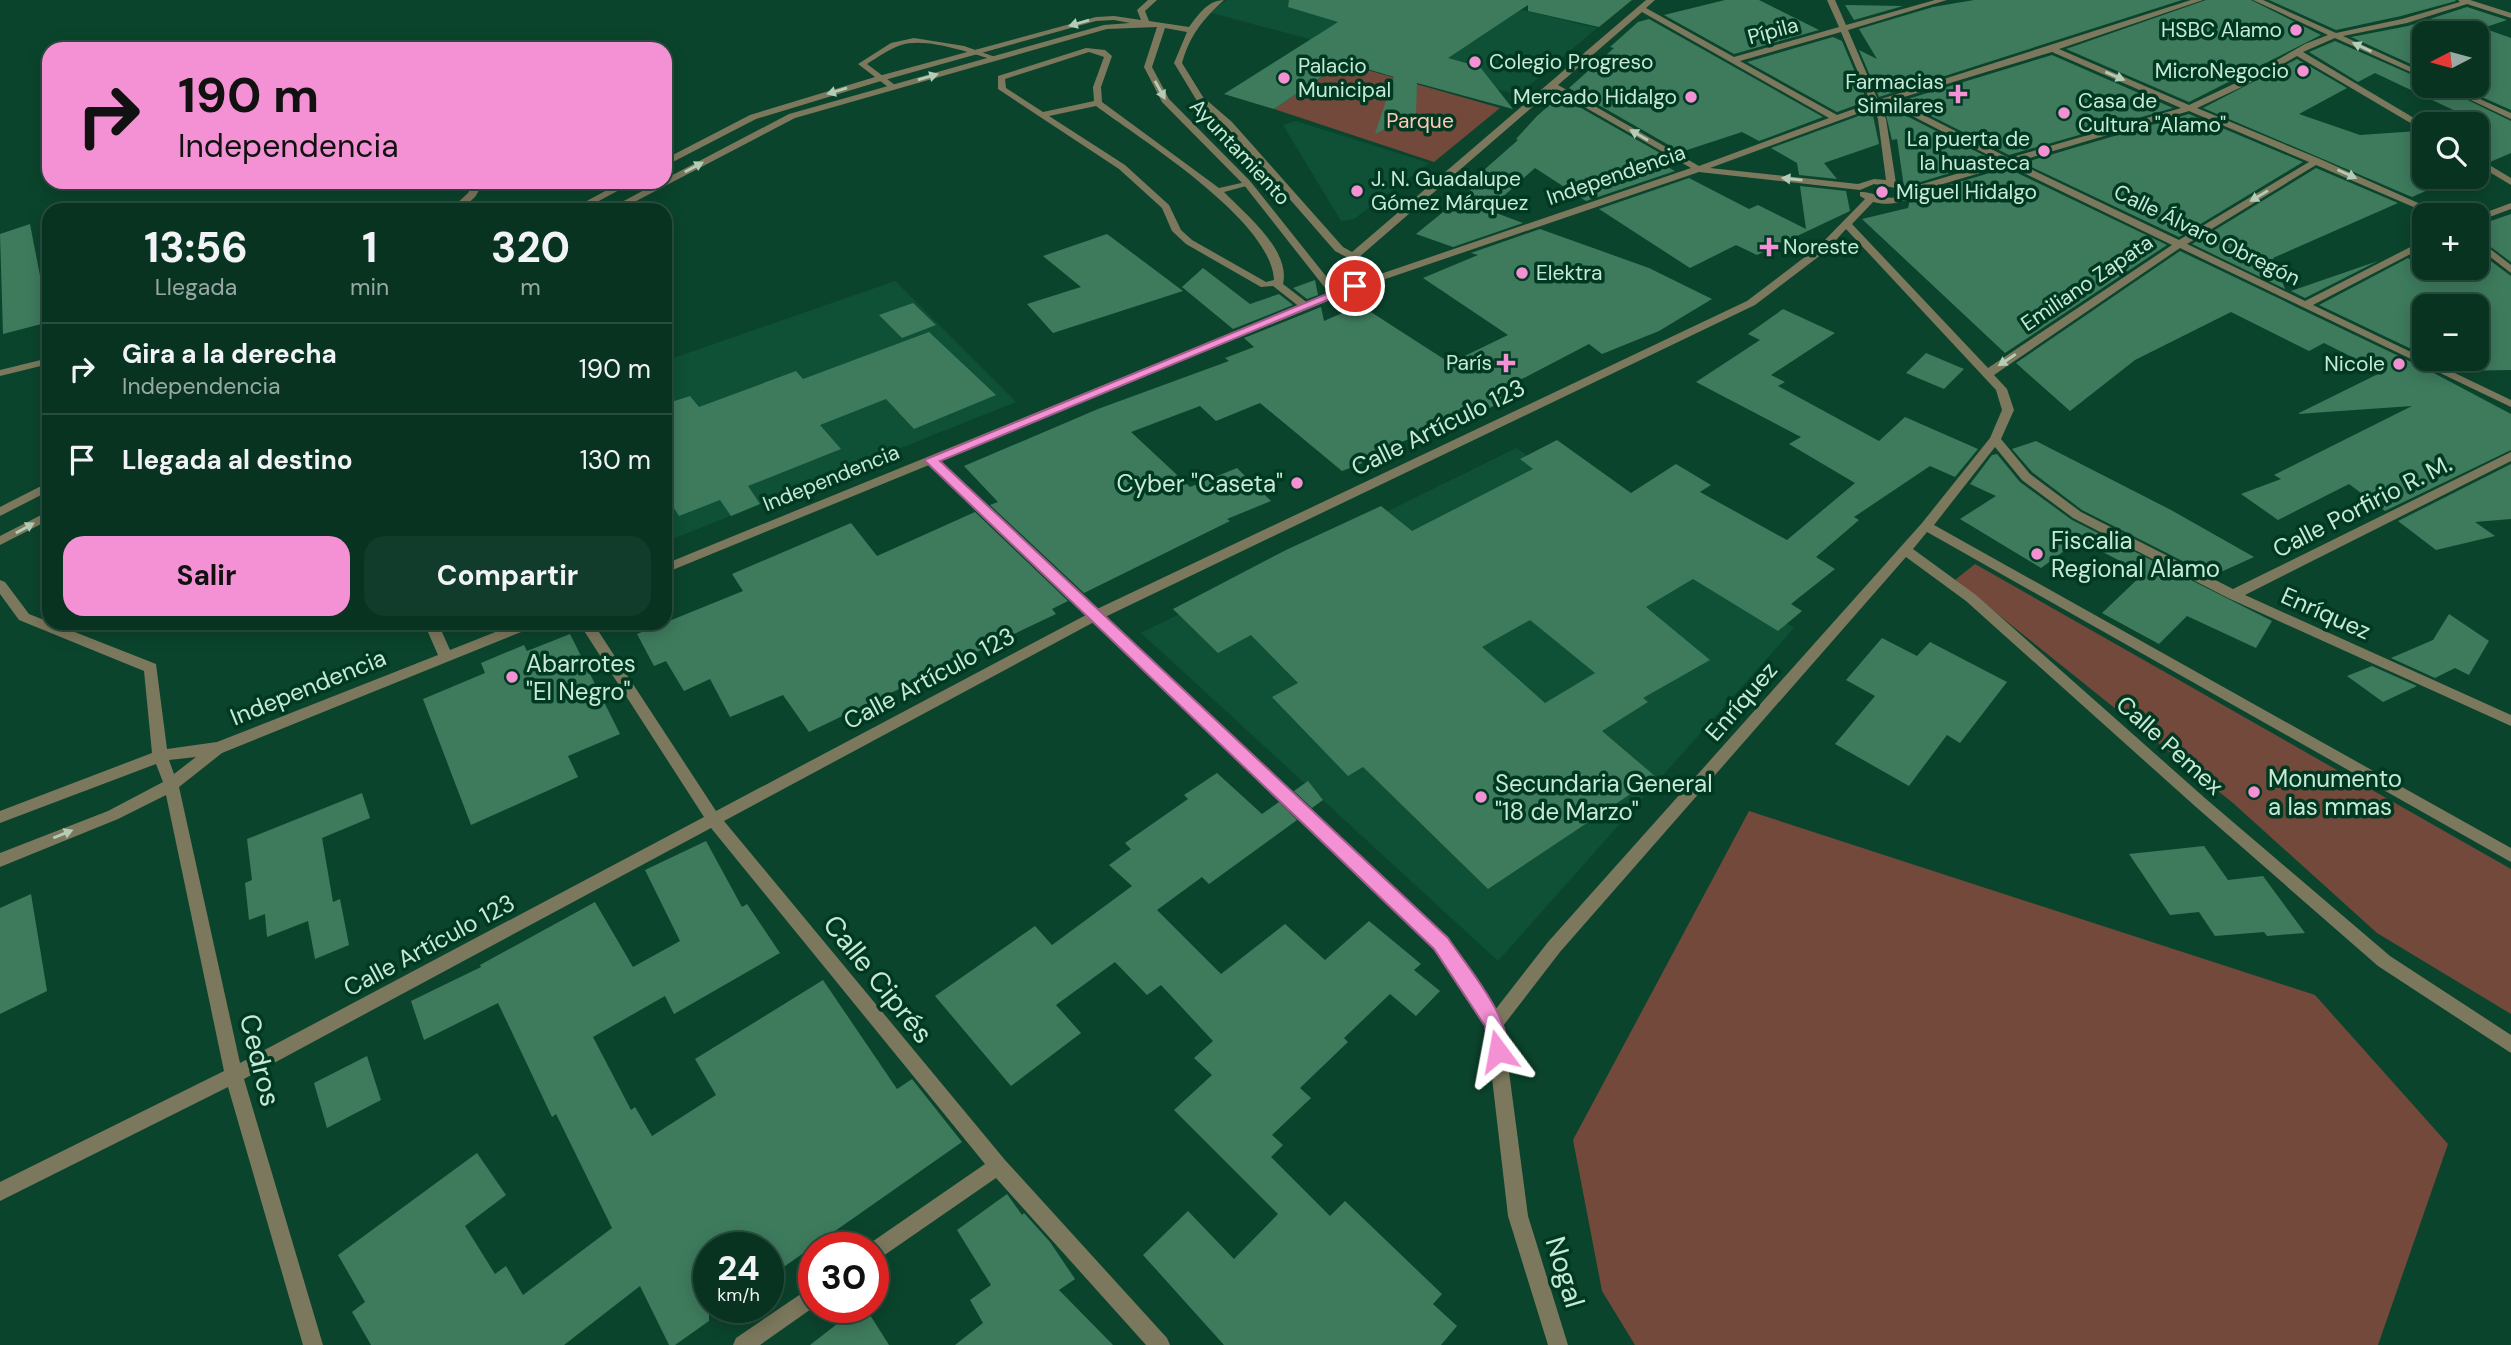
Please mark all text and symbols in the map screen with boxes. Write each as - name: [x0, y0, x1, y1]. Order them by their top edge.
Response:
- street label: Pípila: [1745, 11, 1801, 51]
- place label: HSBC Alamo: [2161, 16, 2282, 44]
- one-way arrow: [1068, 19, 1089, 29]
- north arrow: [2412, 21, 2488, 98]
- map controls: [2412, 21, 2489, 371]
- marker: HSBC Alamo: [2288, 22, 2304, 38]
- one-way arrow: [2352, 41, 2372, 53]
- place label: Colegio Progreso: [1489, 48, 1653, 76]
- place label: Palacio Municipal: [1298, 52, 1391, 104]
- marker: Colegio Progreso: [1467, 54, 1483, 70]
- place label: MicroNegocio: [2155, 57, 2289, 85]
- text: 190 m: [178, 63, 319, 127]
- marker: MicroNegocio: [2295, 63, 2311, 79]
- place label: Farmacias Similares: [1845, 68, 1944, 120]
- icon: right: [63, 70, 154, 161]
- marker: Palacio Municipal: [1276, 70, 1292, 86]
- one-way arrow: [2105, 70, 2125, 82]
- one-way arrow: [918, 71, 939, 81]
- one-way arrow: [1154, 80, 1166, 99]
- place label: Mercado Hidalgo: [1513, 83, 1677, 111]
- marker: Farmacias Similares: [1950, 86, 1966, 102]
- one-way arrow: [826, 87, 847, 97]
- place label: Casa de Cultura "Alamo": [2078, 87, 2226, 139]
- marker: Mercado Hidalgo: [1683, 89, 1699, 105]
- street label: Ayuntamiento: [1183, 93, 1297, 211]
- marker: Casa de Cultura "Alamo": [2056, 105, 2072, 121]
- park label: Parque: [1386, 107, 1454, 135]
- button: search: [2412, 112, 2489, 189]
- text: Independencia: [178, 125, 399, 167]
- place label: La puerta de la huasteca: [1907, 125, 2030, 177]
- one-way arrow: [1629, 129, 1648, 141]
- street label: Independencia: [1543, 138, 1689, 212]
- marker: La puerta de la huasteca: [2036, 143, 2052, 159]
- one-way arrow: [684, 161, 704, 172]
- place label: J. N. Guadalupe Gómez Márquez: [1371, 165, 1528, 217]
- one-way arrow: [2337, 168, 2357, 180]
- one-way arrow: [1781, 174, 1803, 185]
- place label: Miguel Hidalgo: [1896, 178, 2037, 206]
- street label: Calle Álvaro Obregón: [2109, 178, 2305, 292]
- marker: J. N. Guadalupe Gómez Márquez: [1349, 183, 1365, 199]
- marker: Miguel Hidalgo: [1874, 184, 1890, 200]
- one-way arrow: [2249, 190, 2268, 203]
- button: +: [2412, 203, 2489, 280]
- text: 13:56: [144, 220, 248, 275]
- text: 1: [362, 220, 377, 275]
- text: 320: [491, 220, 570, 275]
- street label: Emiliano Zapata: [2016, 228, 2158, 338]
- place label: Noreste: [1783, 233, 1859, 261]
- marker: Noreste: [1761, 239, 1777, 255]
- pin: [1325, 256, 1385, 316]
- place label: Elektra: [1536, 259, 1603, 287]
- marker: Elektra: [1514, 265, 1530, 281]
- icon: arrive: [1336, 267, 1374, 305]
- text: Llegada: [155, 272, 237, 302]
- text: min: [350, 272, 389, 302]
- text: m: [520, 272, 541, 302]
- button: −: [2412, 294, 2489, 371]
- text: Gira a la derecha: [122, 337, 337, 371]
- place label: París: [1446, 349, 1492, 377]
- icon: right: [63, 350, 101, 388]
- place label: Nicole: [2324, 350, 2385, 378]
- text: 190 m: [579, 352, 651, 386]
- one-way arrow: [1997, 354, 2017, 367]
- marker: París: [1498, 355, 1514, 371]
- marker: Nicole: [2391, 356, 2407, 372]
- text: Independencia: [122, 371, 281, 401]
- street label: Calle Artículo 123: [1346, 372, 1530, 482]
- street label: Independencia: [759, 438, 903, 518]
- icon: arrive: [63, 441, 101, 479]
- text: Llegada al destino: [122, 443, 353, 477]
- text: 130 m: [580, 443, 651, 477]
- street label: Calle Porfirio R. M.: [2267, 448, 2457, 564]
- place label: Cyber "Caseta": [1117, 468, 1283, 499]
- marker: Cyber "Caseta": [1289, 475, 1305, 491]
- one-way arrow: [15, 522, 34, 534]
- place label: Fiscalia Regional Alamo: [2051, 525, 2220, 584]
- button: Salir: [63, 536, 350, 616]
- button: Compartir: [364, 536, 651, 616]
- marker: Fiscalia Regional Alamo: [2029, 546, 2045, 562]
- street label: Enríquez: [2276, 580, 2376, 646]
- street label: Calle Artículo 123: [838, 620, 1020, 736]
- street label: Independencia: [225, 642, 391, 732]
- place label: Abarrotes "El Negro": [526, 648, 636, 707]
- street label: Enríquez: [1698, 655, 1784, 747]
- marker: Abarrotes "El Negro": [504, 669, 520, 685]
- street label: Calle Pemex: [2110, 689, 2230, 801]
- place label: Monumento a las mmas: [2268, 763, 2402, 822]
- place label: Secundaria General "18 de Marzo": [1495, 768, 1713, 827]
- marker: Monumento a las mmas: [2246, 784, 2262, 800]
- marker: Secundaria General "18 de Marzo": [1473, 789, 1489, 805]
- one-way arrow: [53, 829, 74, 840]
- street label: Calle Artículo 123: [338, 887, 520, 1003]
- street label: Calle Ciprés: [815, 907, 941, 1051]
- street label: Cedros: [231, 1010, 289, 1110]
- position arrow: [1461, 1014, 1535, 1088]
- speed limit sign: 30: [798, 1232, 889, 1323]
- street label: Nogal: [1537, 1232, 1593, 1312]
- text: 24: [717, 1245, 760, 1291]
- text: km/h: [717, 1283, 760, 1307]

